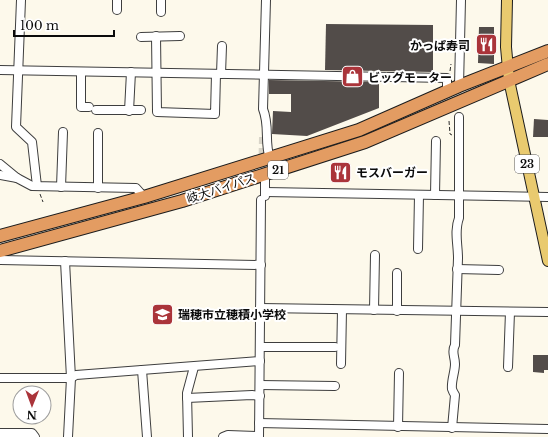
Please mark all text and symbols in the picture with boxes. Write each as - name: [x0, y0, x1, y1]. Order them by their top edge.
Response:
- scale bar: [14, 12, 114, 38]
- text: 100 m: [20, 18, 59, 33]
- restaurant icon: かっぱ寿司: [473, 32, 499, 58]
- place label: かっぱ寿司: [410, 38, 470, 53]
- shop icon: ビッグモーター: [339, 64, 365, 90]
- place label: ビッグモーター: [368, 70, 452, 85]
- road number: 23: [515, 155, 539, 173]
- restaurant icon: モスバーガー: [327, 159, 353, 185]
- road number: 21: [268, 161, 288, 179]
- place label: モスバーガー: [356, 165, 428, 180]
- street label: 岐大バイパス: [185, 170, 257, 206]
- school or university icon: 瑞穂市立穂積小学校: [150, 301, 176, 327]
- place label: 瑞穂市立穂積小学校: [178, 307, 286, 322]
- north arrow: [12, 385, 52, 425]
- text: N: [26, 408, 37, 422]

